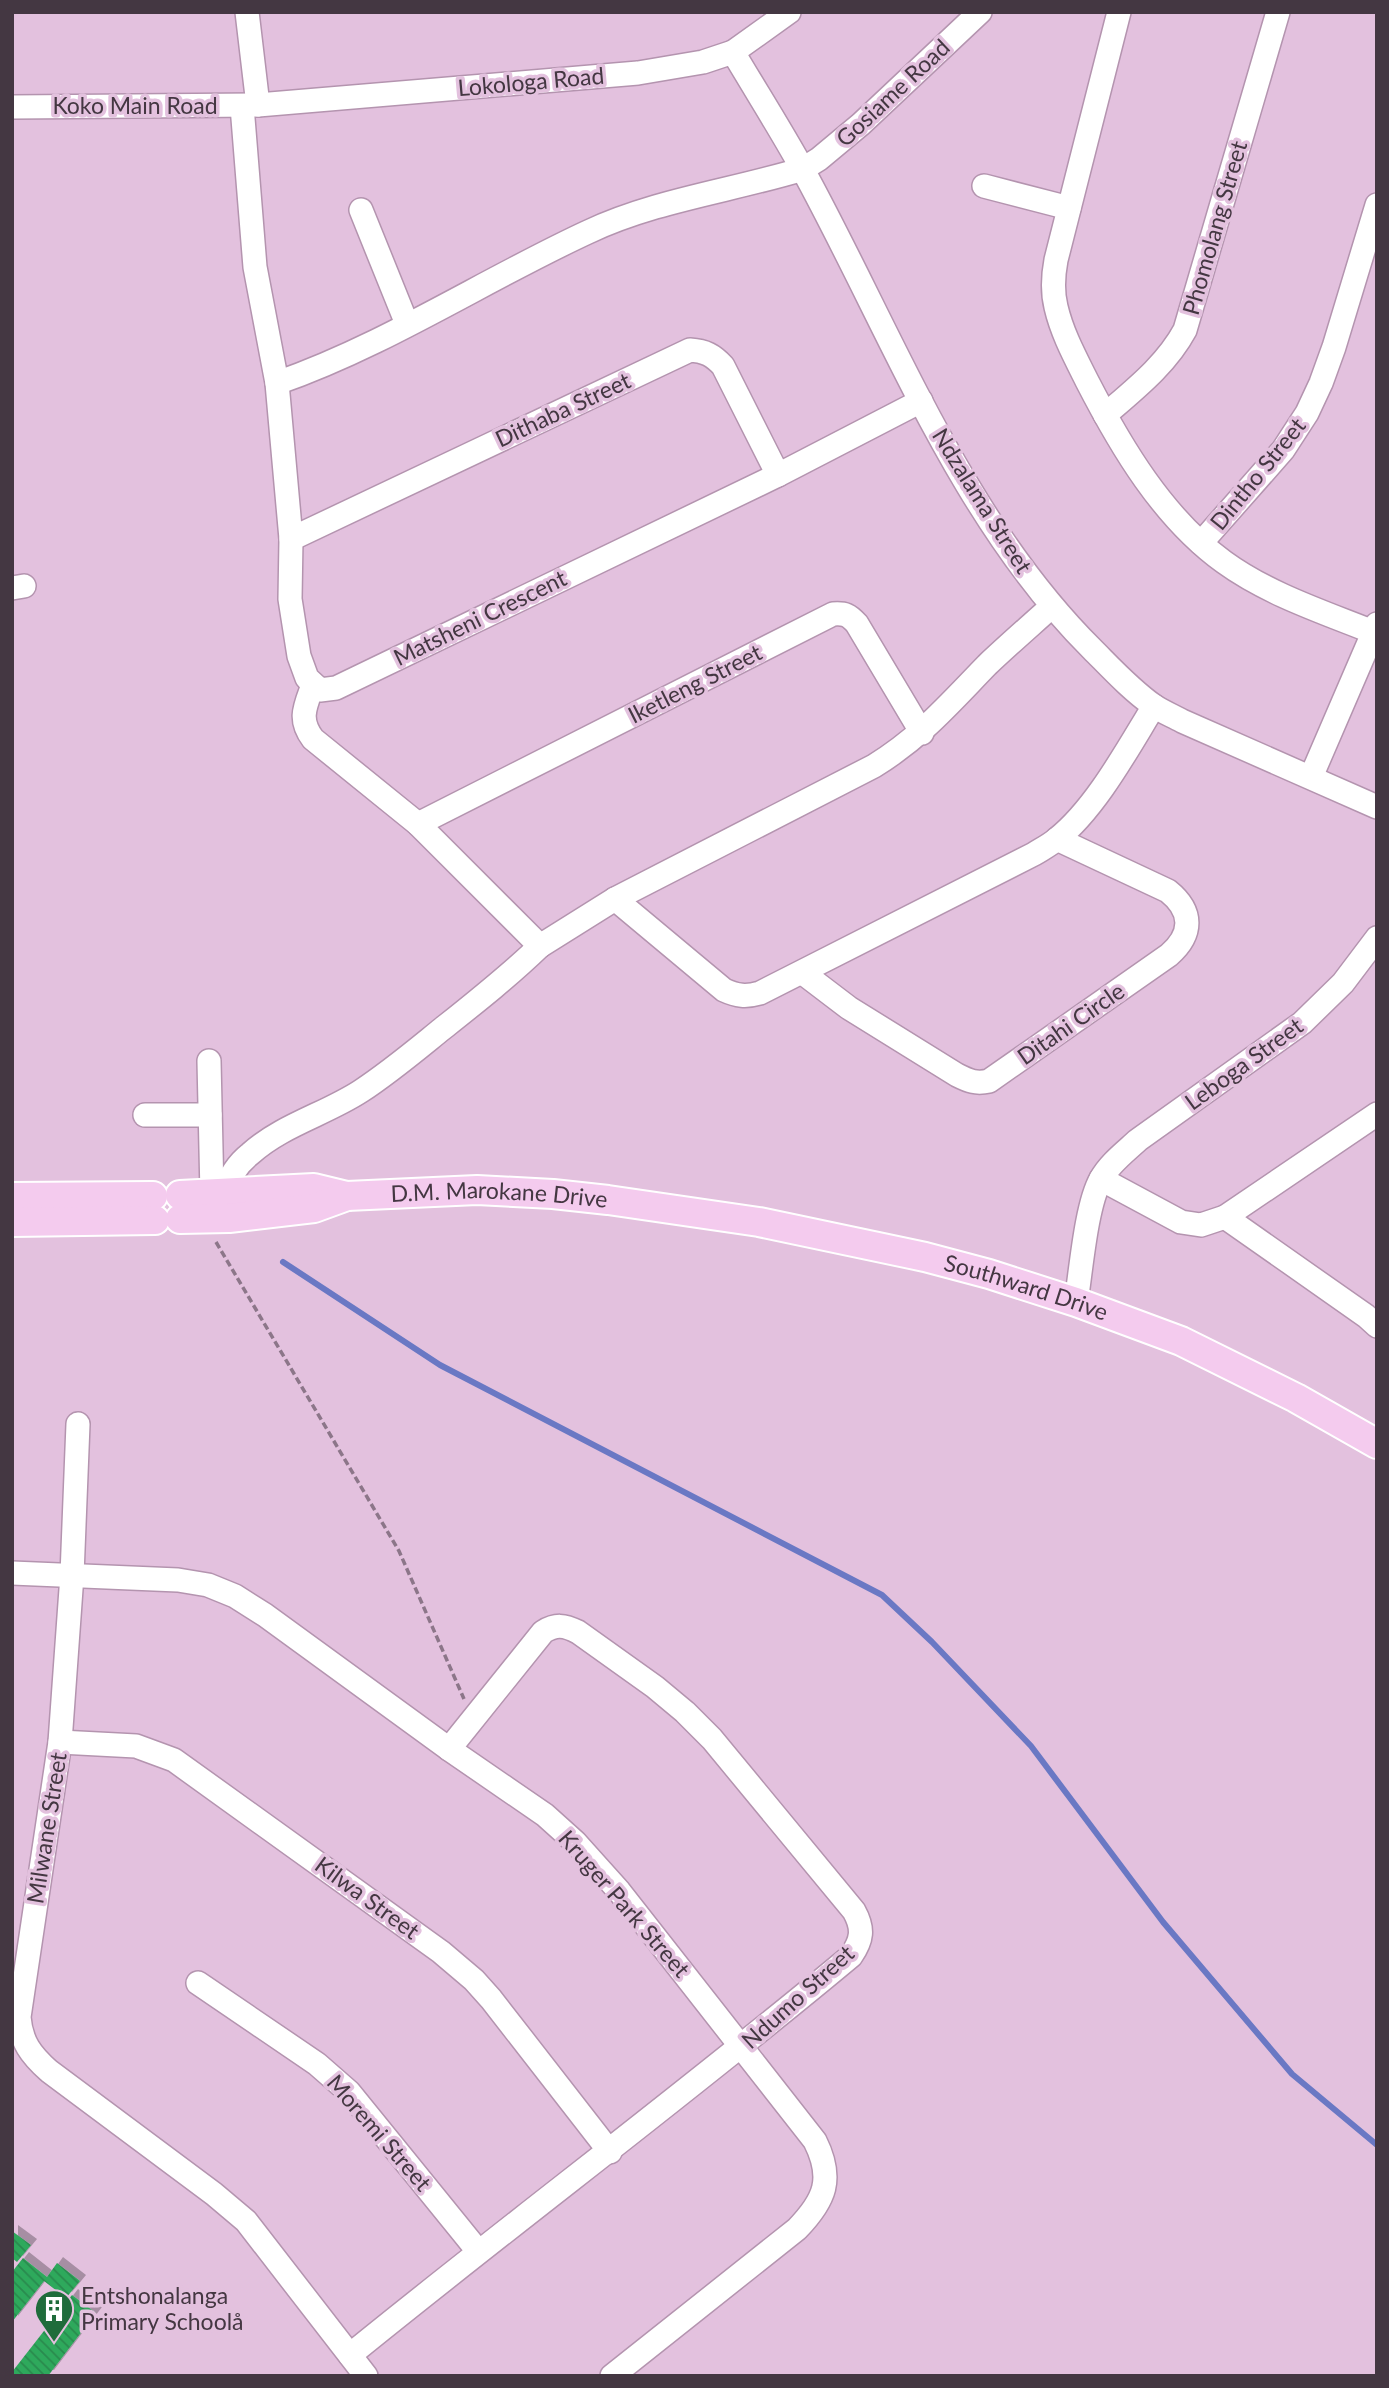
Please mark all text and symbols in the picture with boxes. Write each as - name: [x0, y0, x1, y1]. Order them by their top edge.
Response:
- street label: Gosiame Road: [830, 33, 955, 152]
- street label: Lokologa Road: [457, 61, 605, 101]
- street label: Koko Main Road: [52, 91, 218, 119]
- street label: Phomolang Street: [1176, 137, 1252, 318]
- street label: Dithaba Street: [490, 365, 635, 453]
- street label: Dintho Street: [1204, 411, 1311, 535]
- street label: Ndzalama Street: [927, 423, 1039, 579]
- street label: Matsheni Crescent: [389, 563, 571, 671]
- street label: Iketleng Street: [623, 637, 767, 729]
- street label: Ditahi Circle: [1012, 976, 1129, 1070]
- street label: Leboga Street: [1179, 1011, 1308, 1115]
- street label: D.M. Marokane Drive: [390, 1175, 609, 1213]
- street label: Southward Drive: [941, 1248, 1112, 1326]
- street label: Milwane Street: [20, 1749, 72, 1906]
- street label: Kruger Park Street: [553, 1824, 697, 1983]
- street label: Kilwa Street: [310, 1850, 426, 1945]
- street label: Ndumo Street: [735, 1938, 860, 2054]
- street label: Moremi Street: [322, 2068, 438, 2197]
- place label: Entshonalanga Primary Schoolå: [81, 2281, 244, 2335]
- building icon: Entshonalanga Primary Schoolå: [33, 2288, 75, 2343]

